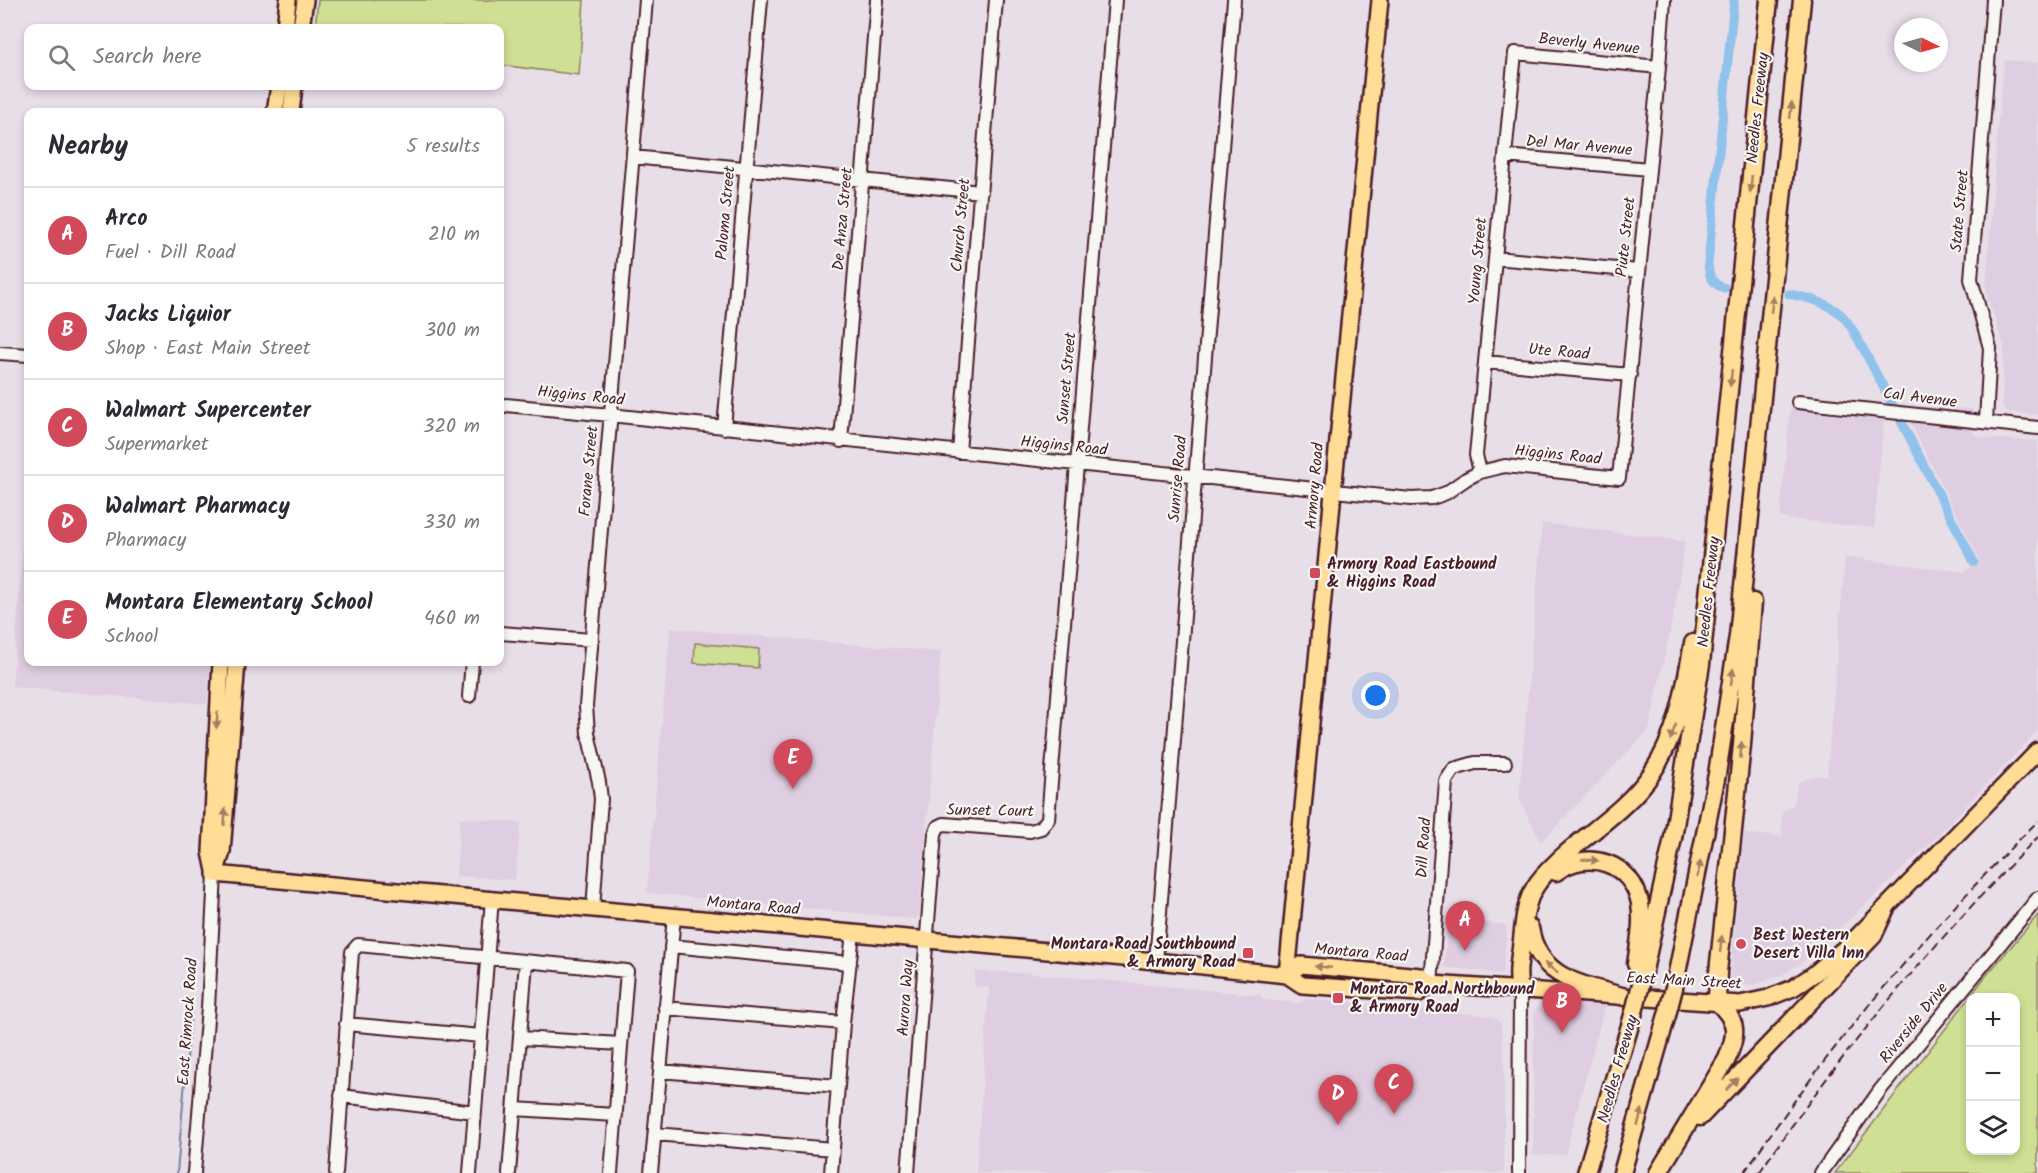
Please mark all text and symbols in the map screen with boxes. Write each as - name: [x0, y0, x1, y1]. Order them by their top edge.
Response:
- north arrow: [1894, 18, 1948, 72]
- search box: [24, 24, 504, 90]
- street label: Beverly Avenue: [1537, 26, 1641, 62]
- text: Search here: [93, 40, 201, 75]
- icon: search: [45, 41, 78, 74]
- street label: Needles Freeway: [1740, 51, 1776, 165]
- one-way arrow: [1786, 100, 1796, 119]
- text: Nearby: [48, 126, 128, 168]
- street label: Del Mar Avenue: [1525, 129, 1633, 163]
- text: 5 results: [406, 131, 480, 163]
- street label: Paloma Street: [709, 164, 743, 261]
- street label: De Anza Street: [826, 165, 860, 272]
- street label: State Street: [1944, 168, 1976, 253]
- one-way arrow: [1746, 174, 1755, 193]
- street label: Church Street: [944, 176, 978, 273]
- street label: Piute Street: [1609, 195, 1643, 278]
- text: Arco: [105, 202, 148, 237]
- street label: Young Street: [1462, 216, 1494, 306]
- text: A: [61, 219, 74, 251]
- text: 210 m: [428, 219, 480, 251]
- text: Fuel · Dill Road: [105, 237, 235, 269]
- one-way arrow: [1767, 294, 1777, 313]
- text: Jacks Liquior: [105, 298, 231, 333]
- text: B: [61, 315, 74, 347]
- text: 300 m: [425, 315, 480, 347]
- street label: Sunset Street: [1051, 330, 1084, 425]
- text: Shop · East Main Street: [105, 333, 310, 365]
- street label: Ute Road: [1527, 337, 1592, 367]
- one-way arrow: [1726, 368, 1736, 387]
- street label: Higgins Road: [536, 379, 627, 413]
- street label: Cal Avenue: [1881, 381, 1959, 415]
- text: Walmart Supercenter: [105, 394, 311, 429]
- text: C: [61, 411, 74, 443]
- text: 320 m: [423, 411, 480, 443]
- street label: Forane Street: [573, 424, 605, 517]
- text: Supermarket: [105, 429, 208, 461]
- street label: Higgins Road: [1019, 429, 1110, 463]
- street label: Sunrise Road: [1162, 434, 1194, 523]
- street label: Higgins Road: [1513, 438, 1604, 472]
- street label: Armory Road: [1299, 441, 1331, 530]
- text: Walmart Pharmacy: [105, 490, 290, 525]
- text: D: [61, 507, 74, 539]
- text: 330 m: [423, 507, 480, 539]
- text: Pharmacy: [105, 525, 186, 557]
- street label: Needles Freeway: [1691, 535, 1727, 649]
- place label: Armory Road Eastbound & Higgins Road: [1327, 552, 1497, 595]
- marker: Armory Road Eastbound & Higgins Road: [1308, 566, 1322, 580]
- text: Montara Elementary School: [105, 586, 373, 621]
- text: E: [62, 603, 73, 635]
- text: 460 m: [424, 603, 480, 635]
- text: School: [105, 621, 158, 653]
- one-way arrow: [1728, 667, 1737, 686]
- your location: [1361, 681, 1390, 710]
- one-way arrow: [212, 710, 221, 729]
- one-way arrow: [1667, 723, 1677, 741]
- pin: E: [774, 740, 812, 789]
- one-way arrow: [1736, 740, 1746, 759]
- street label: Sunset Court: [946, 798, 1035, 824]
- one-way arrow: [220, 807, 230, 826]
- street label: Dill Road: [1409, 816, 1439, 879]
- one-way arrow: [1581, 855, 1600, 865]
- one-way arrow: [1695, 859, 1704, 878]
- street label: Montara Road: [705, 889, 802, 923]
- pin: A: [1446, 902, 1484, 951]
- place label: Best Western Desert Villa Inn: [1753, 923, 1864, 966]
- place label: Montara Road Southbound & Armory Road: [1051, 932, 1236, 975]
- one-way arrow: [1716, 934, 1726, 953]
- street label: Montara Road: [1313, 936, 1410, 970]
- marker: Best Western Desert Villa Inn: [1734, 937, 1748, 951]
- marker: Montara Road Southbound & Armory Road: [1241, 946, 1255, 960]
- street label: East Rimrock Road: [171, 956, 205, 1087]
- street label: Aurora Way: [891, 958, 921, 1037]
- one-way arrow: [1543, 961, 1559, 974]
- one-way arrow: [1313, 962, 1332, 972]
- street label: East Main Street: [1626, 965, 1743, 997]
- place label: Montara Road Northbound & Armory Road: [1350, 977, 1535, 1020]
- street label: Riverside Drive: [1873, 977, 1955, 1069]
- pin: B: [1542, 984, 1582, 1033]
- marker: Montara Road Northbound & Armory Road: [1331, 991, 1345, 1005]
- map controls: [1966, 993, 2020, 1155]
- button: +: [1966, 993, 2020, 1047]
- street label: Needles Freeway: [1591, 1012, 1646, 1126]
- button: −: [1966, 1047, 2020, 1101]
- pin: C: [1374, 1064, 1414, 1114]
- pin: D: [1318, 1076, 1358, 1125]
- one-way arrow: [1724, 1078, 1738, 1092]
- button: layers: [1966, 1101, 2020, 1155]
- one-way arrow: [1635, 1108, 1645, 1126]

